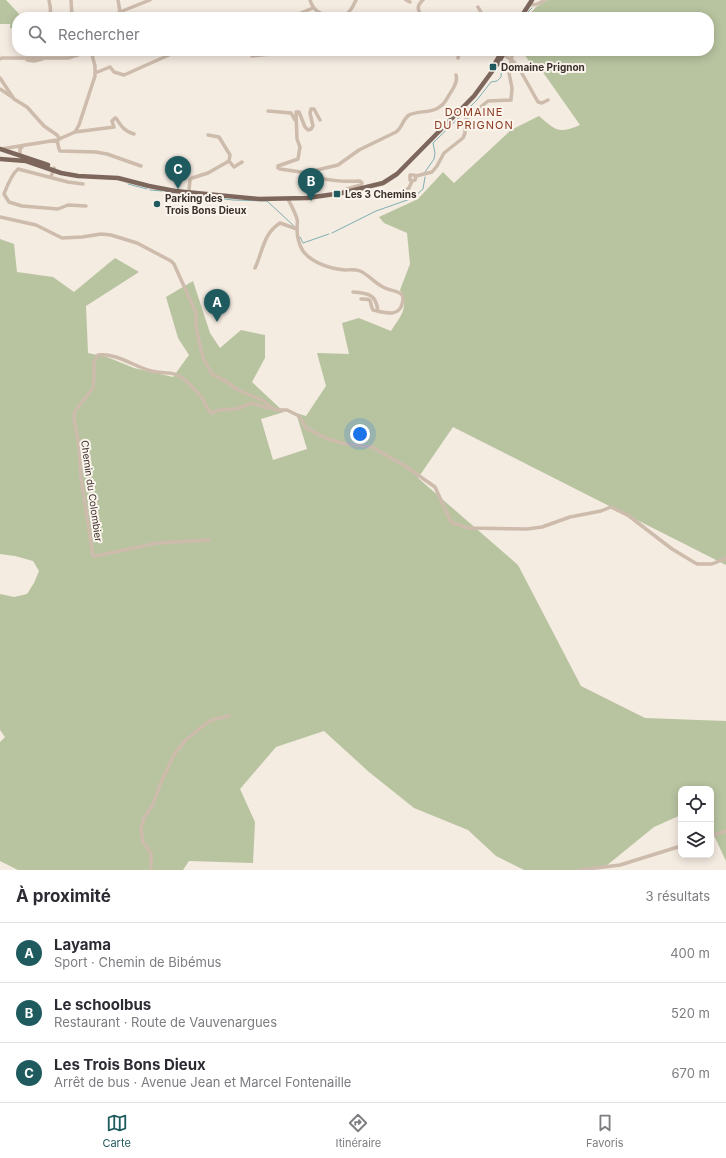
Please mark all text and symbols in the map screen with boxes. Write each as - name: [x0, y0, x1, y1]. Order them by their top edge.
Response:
- search box: [12, 12, 714, 56]
- icon: search: [26, 23, 48, 45]
- text: Rechercher: [58, 25, 140, 44]
- place label: Domaine Prignon: [501, 61, 585, 74]
- marker: Domaine Prignon: [488, 62, 498, 72]
- district label: DOMAINE DU PRIGNON: [434, 105, 514, 132]
- pin: C: [165, 156, 191, 189]
- pin: B: [298, 168, 324, 201]
- place label: Les 3 Chemins: [345, 188, 417, 200]
- marker: Les 3 Chemins: [332, 189, 342, 199]
- place label: Parking des Trois Bons Dieux: [165, 192, 247, 216]
- marker: Parking des Trois Bons Dieux: [152, 199, 162, 209]
- pin: A: [204, 289, 230, 322]
- your location: [350, 424, 370, 444]
- street label: Chemin du Colombier: [79, 439, 105, 543]
- map controls: [678, 786, 714, 858]
- button: locate: [678, 786, 714, 822]
- button: layers: [678, 822, 714, 858]
- text: À proximité: [16, 886, 111, 906]
- text: 3 résultats: [646, 888, 710, 904]
- text: Layama: [54, 935, 111, 954]
- text: A: [24, 945, 34, 961]
- text: 400 m: [670, 945, 710, 961]
- text: Sport · Chemin de Bibémus: [54, 954, 221, 970]
- text: Le schoolbus: [54, 995, 151, 1014]
- text: B: [25, 1005, 33, 1021]
- text: 520 m: [671, 1005, 710, 1021]
- text: Restaurant · Route de Vauvenargues: [54, 1014, 277, 1030]
- text: Les Trois Bons Dieux: [54, 1055, 206, 1074]
- text: C: [24, 1065, 34, 1081]
- text: 670 m: [672, 1065, 710, 1081]
- text: Arrêt de bus · Avenue Jean et Marcel Fontenaille: [54, 1074, 351, 1090]
- tab: Carte: [102, 1112, 131, 1150]
- tab: Itinéraire: [336, 1112, 381, 1150]
- tab: Favoris: [586, 1112, 624, 1150]

